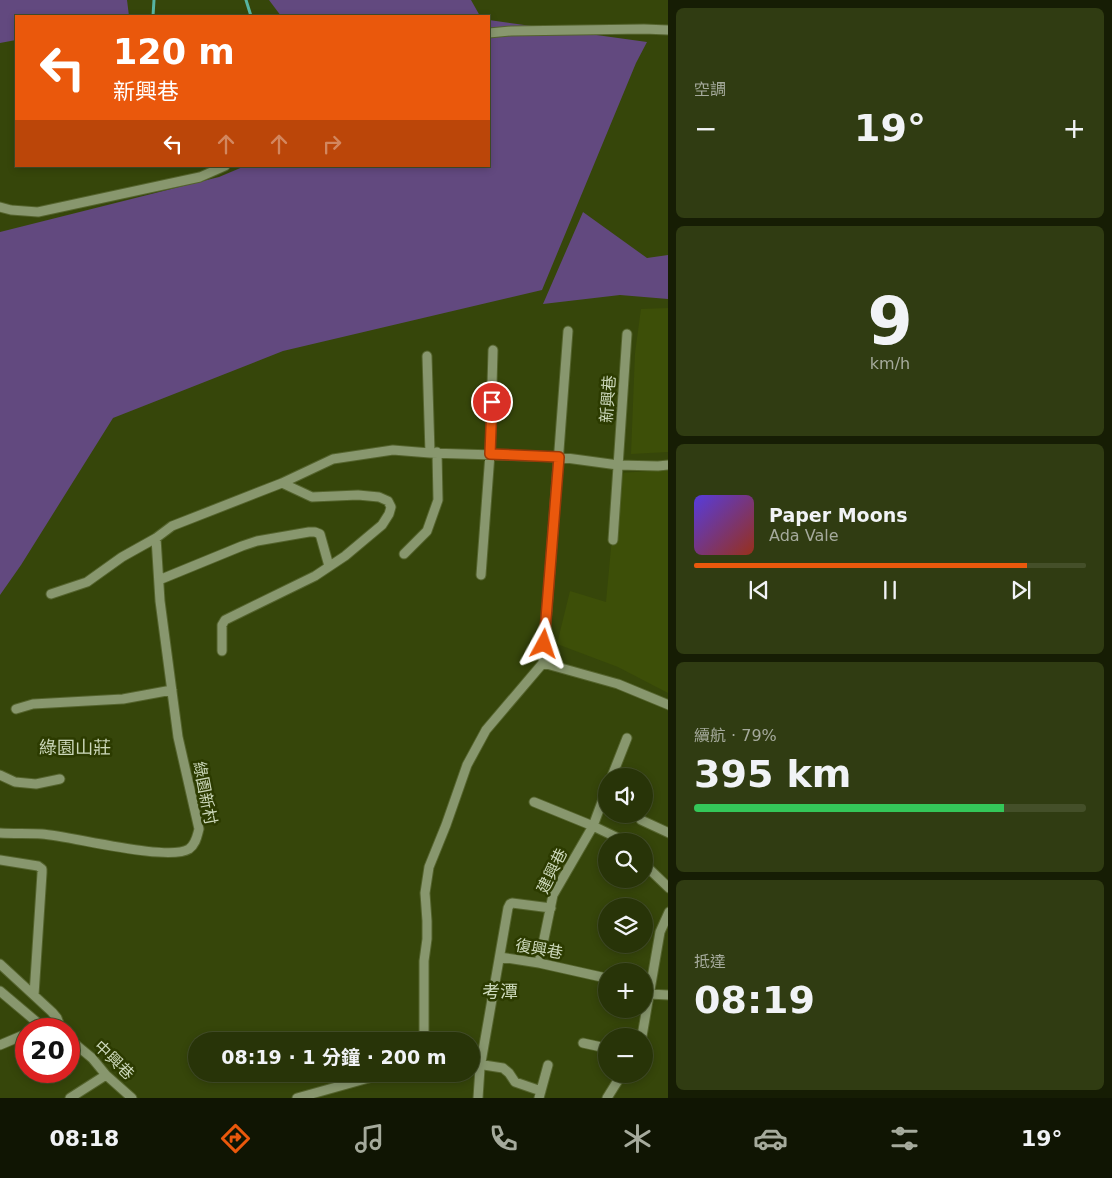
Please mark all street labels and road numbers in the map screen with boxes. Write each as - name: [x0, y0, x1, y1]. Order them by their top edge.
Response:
- street label: 新興巷: [597, 374, 619, 424]
- street label: 綠園新村: [190, 760, 220, 826]
- street label: 建興巷: [533, 845, 571, 897]
- street label: 復興巷: [514, 935, 564, 963]
- street label: 中興巷: [90, 1036, 138, 1084]

